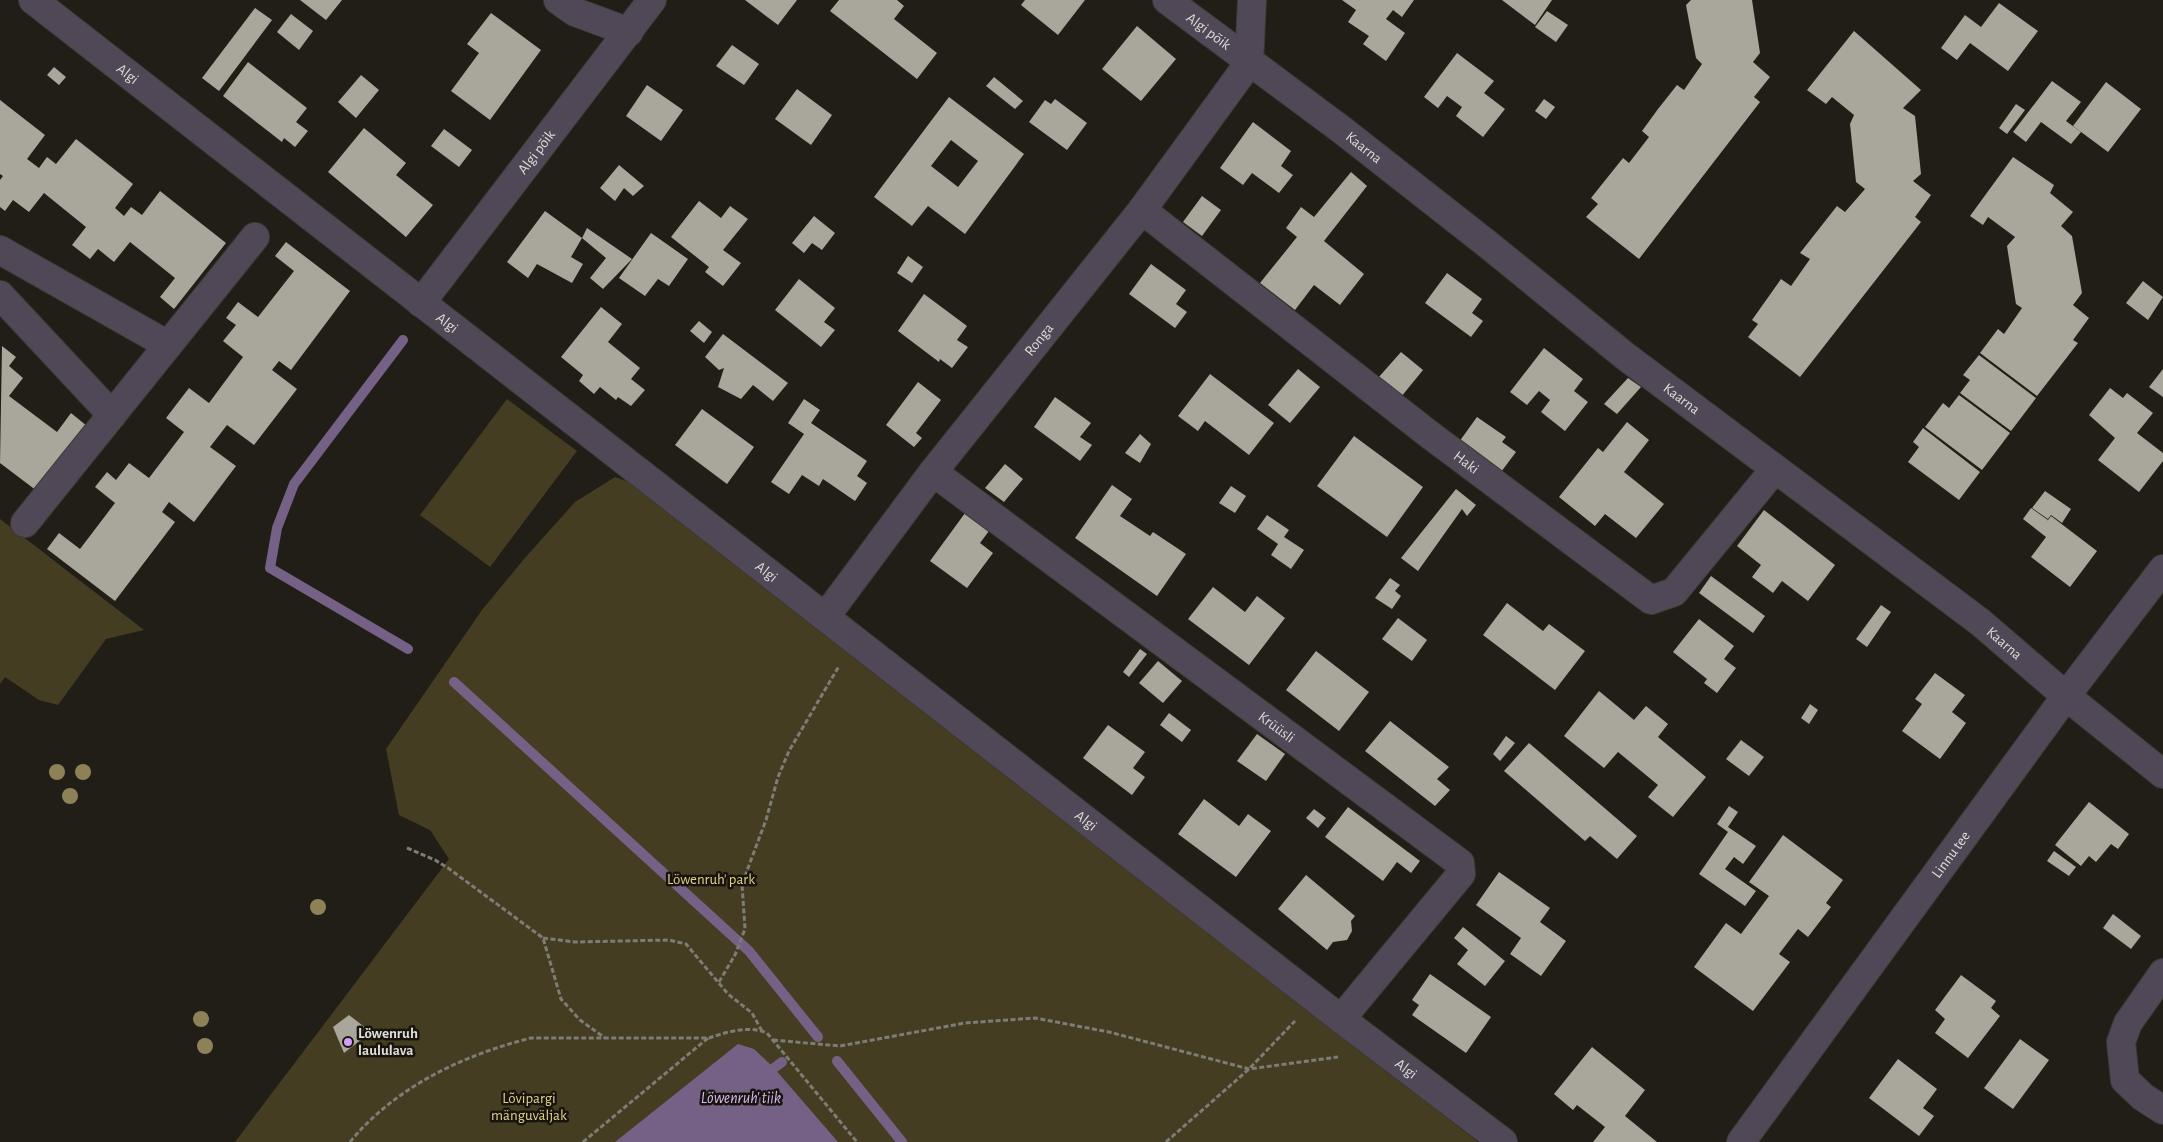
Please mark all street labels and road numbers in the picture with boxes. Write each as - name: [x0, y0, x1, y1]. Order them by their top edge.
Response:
- street label: Algi põik: [1184, 10, 1234, 52]
- street label: Algi: [114, 61, 141, 87]
- street label: Algi põik: [515, 127, 558, 177]
- street label: Kaarna: [1343, 129, 1385, 166]
- street label: Algi: [433, 310, 461, 336]
- street label: Ronga: [1021, 320, 1056, 358]
- street label: Kaarna: [1661, 380, 1703, 417]
- street label: Haki: [1451, 448, 1482, 476]
- street label: Algi: [753, 558, 780, 585]
- street label: Kaarna: [1984, 624, 2025, 662]
- street label: Krüüsli: [1256, 709, 1298, 745]
- street label: Algi: [1072, 807, 1100, 834]
- street label: Linnu tee: [1929, 828, 1973, 880]
- street label: Algi: [1392, 1056, 1420, 1082]

